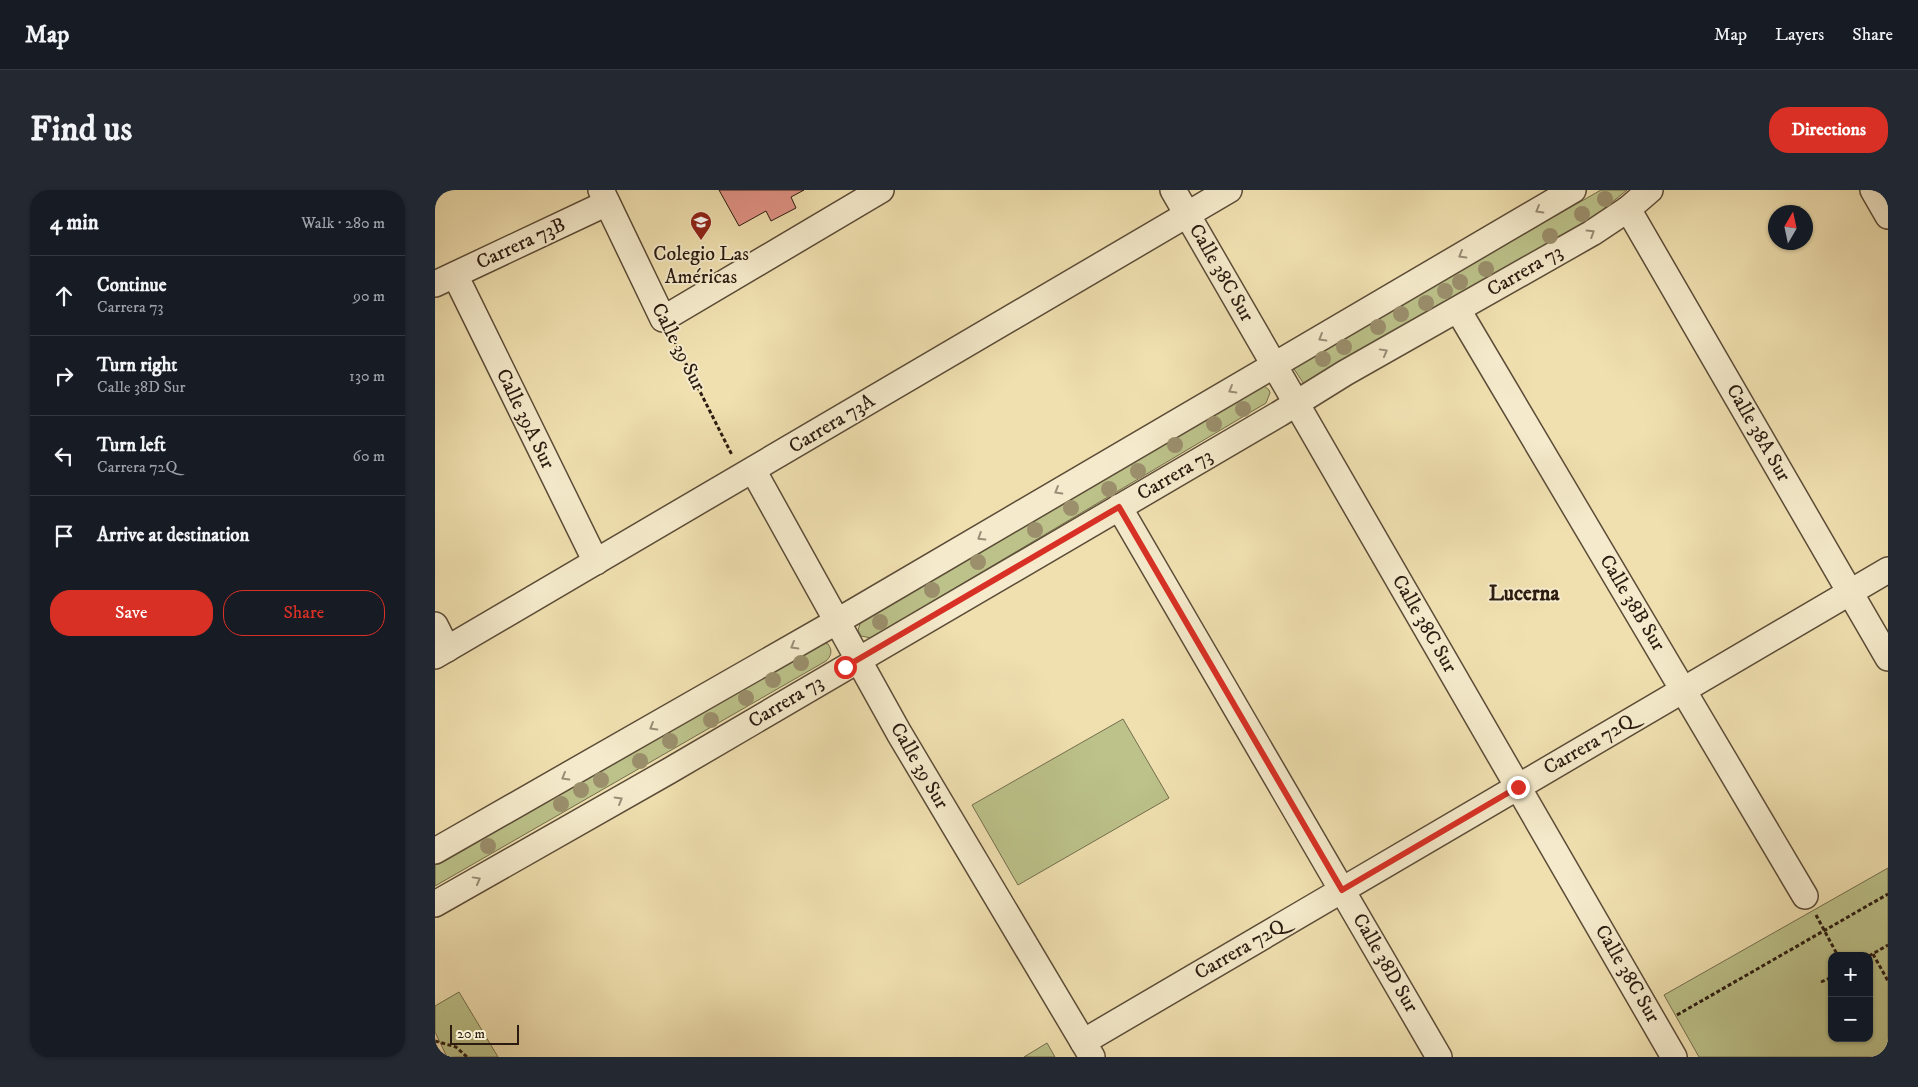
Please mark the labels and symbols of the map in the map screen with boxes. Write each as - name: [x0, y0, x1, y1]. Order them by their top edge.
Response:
- one-way arrow: [1535, 204, 1544, 214]
- north arrow: [1768, 205, 1813, 250]
- school or university icon: Colegio Las Américas: [689, 210, 713, 241]
- street label: Carrera 73B: [472, 212, 570, 276]
- street label: Calle 38C Sur: [1183, 220, 1259, 327]
- one-way arrow: [1586, 229, 1595, 239]
- street label: Carrera 73: [1483, 239, 1567, 303]
- place label: Colegio Las Américas: [653, 242, 749, 290]
- one-way arrow: [1458, 249, 1467, 259]
- street label: Calle 39 Sur: [645, 299, 711, 396]
- one-way arrow: [1318, 331, 1327, 341]
- one-way arrow: [1379, 348, 1388, 358]
- street label: Calle 39A Sur: [490, 365, 560, 474]
- street label: Calle 38A Sur: [1720, 380, 1796, 487]
- one-way arrow: [1229, 383, 1238, 393]
- street label: Carrera 73A: [784, 388, 880, 459]
- street label: Carrera 73: [1133, 443, 1217, 507]
- one-way arrow: [1055, 485, 1064, 495]
- one-way arrow: [978, 531, 987, 541]
- street label: Calle 38B Sur: [1593, 550, 1671, 656]
- street label: Calle 38C Sur: [1386, 571, 1462, 678]
- district label: Lucerna: [1489, 581, 1560, 607]
- one-way arrow: [790, 640, 799, 650]
- route start: [834, 656, 857, 679]
- street label: Carrera 73: [744, 670, 828, 734]
- street label: Carrera 72Q: [1539, 704, 1647, 781]
- street label: Calle 39 Sur: [884, 718, 954, 814]
- one-way arrow: [649, 721, 658, 731]
- one-way arrow: [561, 771, 570, 781]
- route end: [1507, 776, 1530, 799]
- one-way arrow: [614, 796, 623, 806]
- one-way arrow: [472, 876, 481, 886]
- street label: Carrera 72Q: [1190, 909, 1298, 986]
- street label: Calle 38D Sur: [1347, 909, 1424, 1018]
- street label: Calle 38C Sur: [1589, 921, 1665, 1028]
- scale bar: [450, 1022, 519, 1045]

